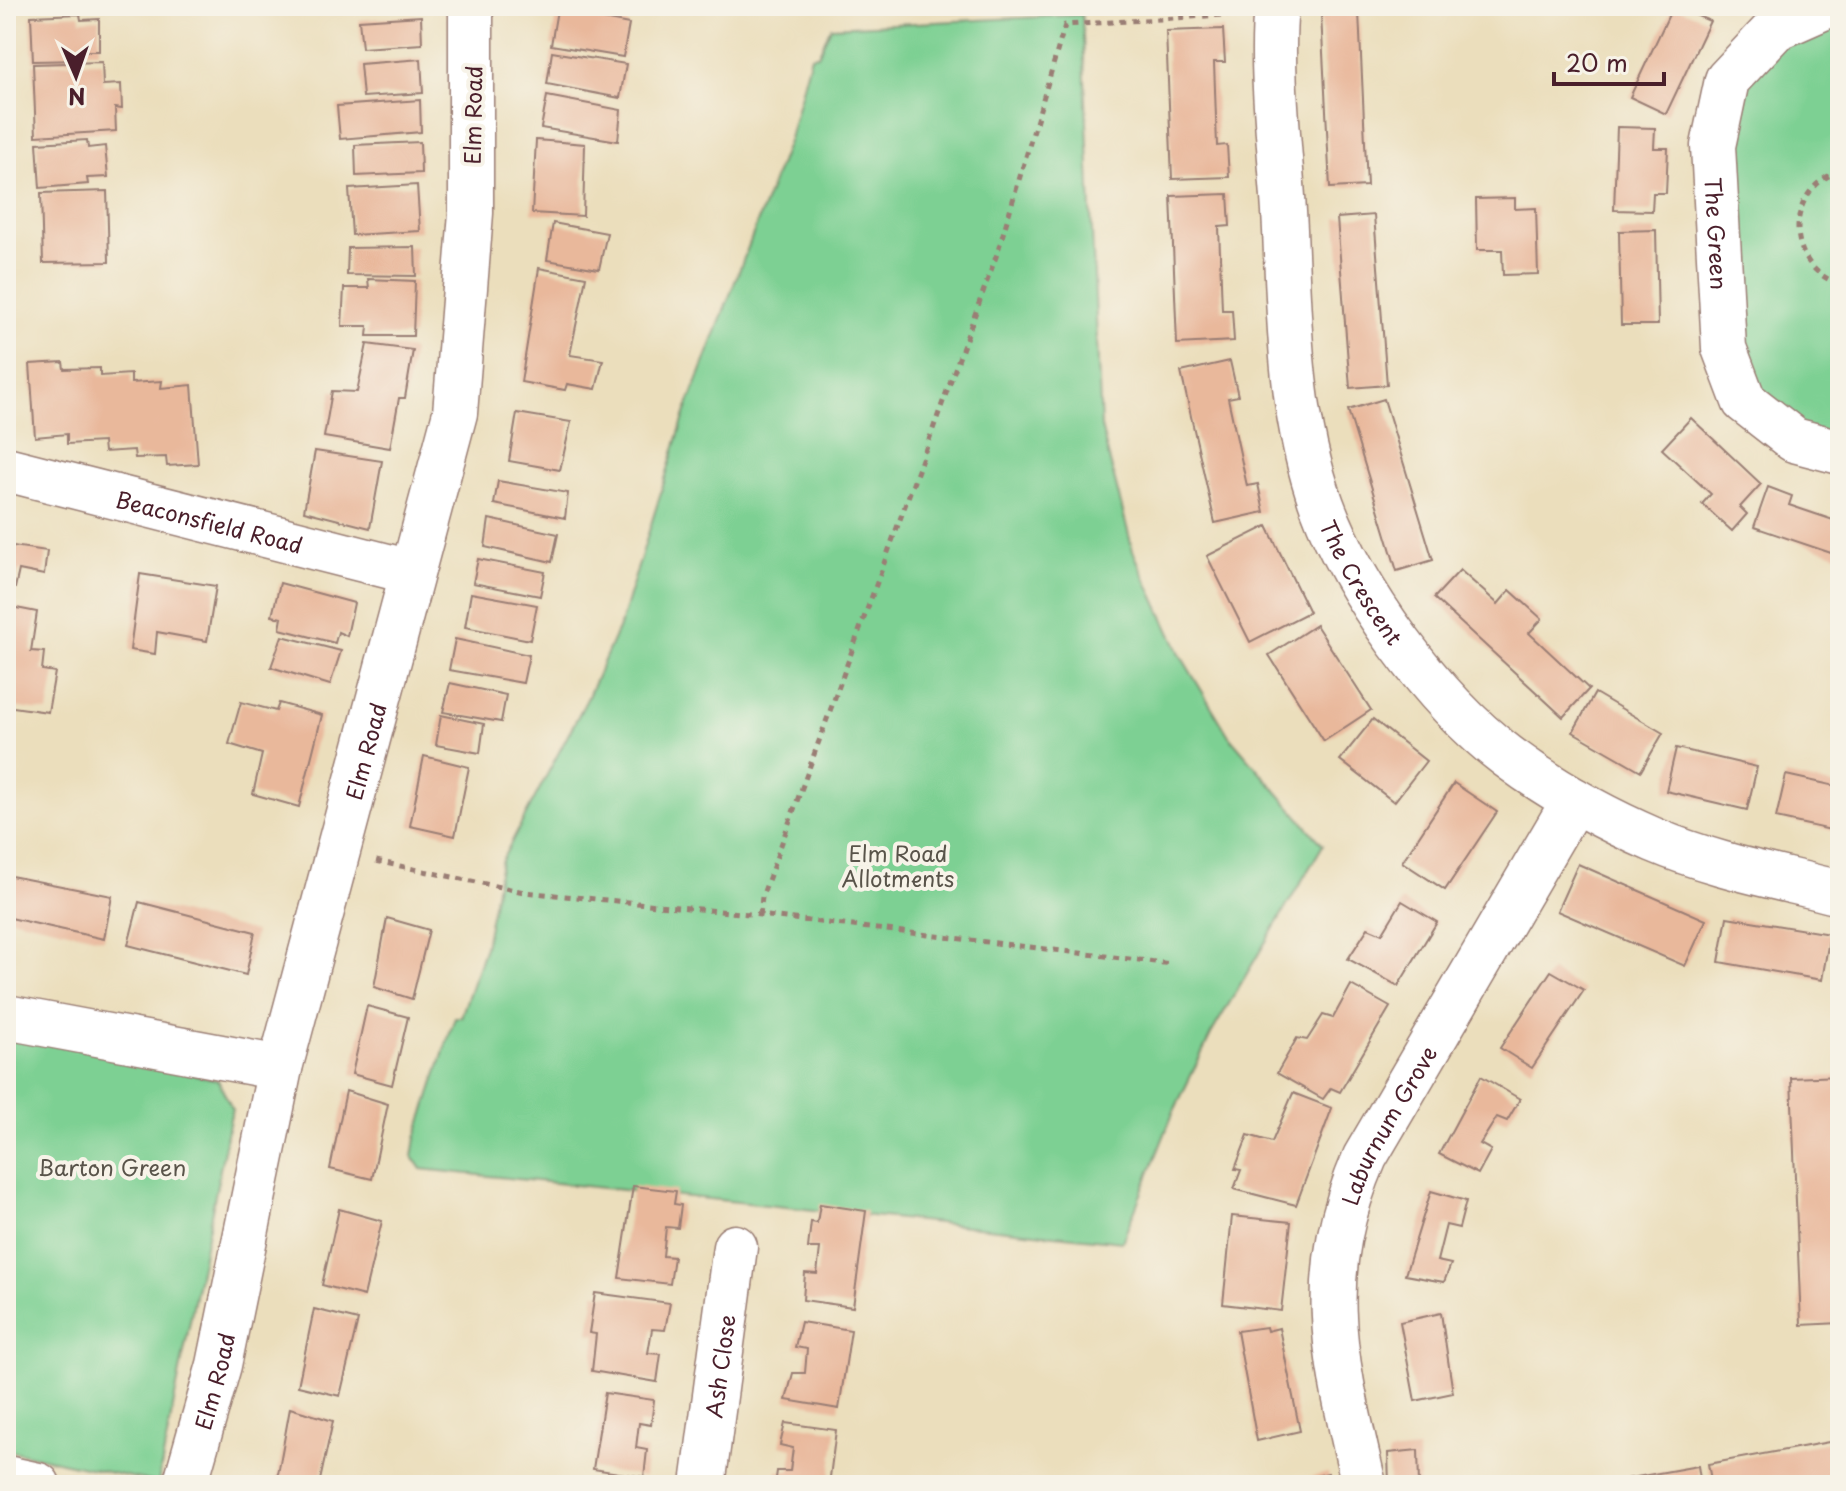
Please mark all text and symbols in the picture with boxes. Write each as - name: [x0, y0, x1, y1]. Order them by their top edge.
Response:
- north arrow: [36, 36, 116, 116]
- scale bar: [1554, 36, 1664, 86]
- text: 20 m: [1566, 44, 1628, 80]
- street label: Elm Road: [455, 65, 489, 165]
- text: N: [67, 81, 86, 114]
- street label: The Green: [1698, 176, 1737, 291]
- street label: Beaconsfield Road: [113, 481, 306, 560]
- street label: The Crescent: [1313, 514, 1412, 651]
- street label: Elm Road: [336, 699, 393, 803]
- park label: Elm Road Allotments: [842, 836, 954, 894]
- street label: Laburnum Grove: [1332, 1039, 1443, 1209]
- park label: Barton Green: [38, 1150, 186, 1183]
- street label: Ash Close: [696, 1312, 742, 1420]
- street label: Elm Road: [185, 1329, 242, 1433]

